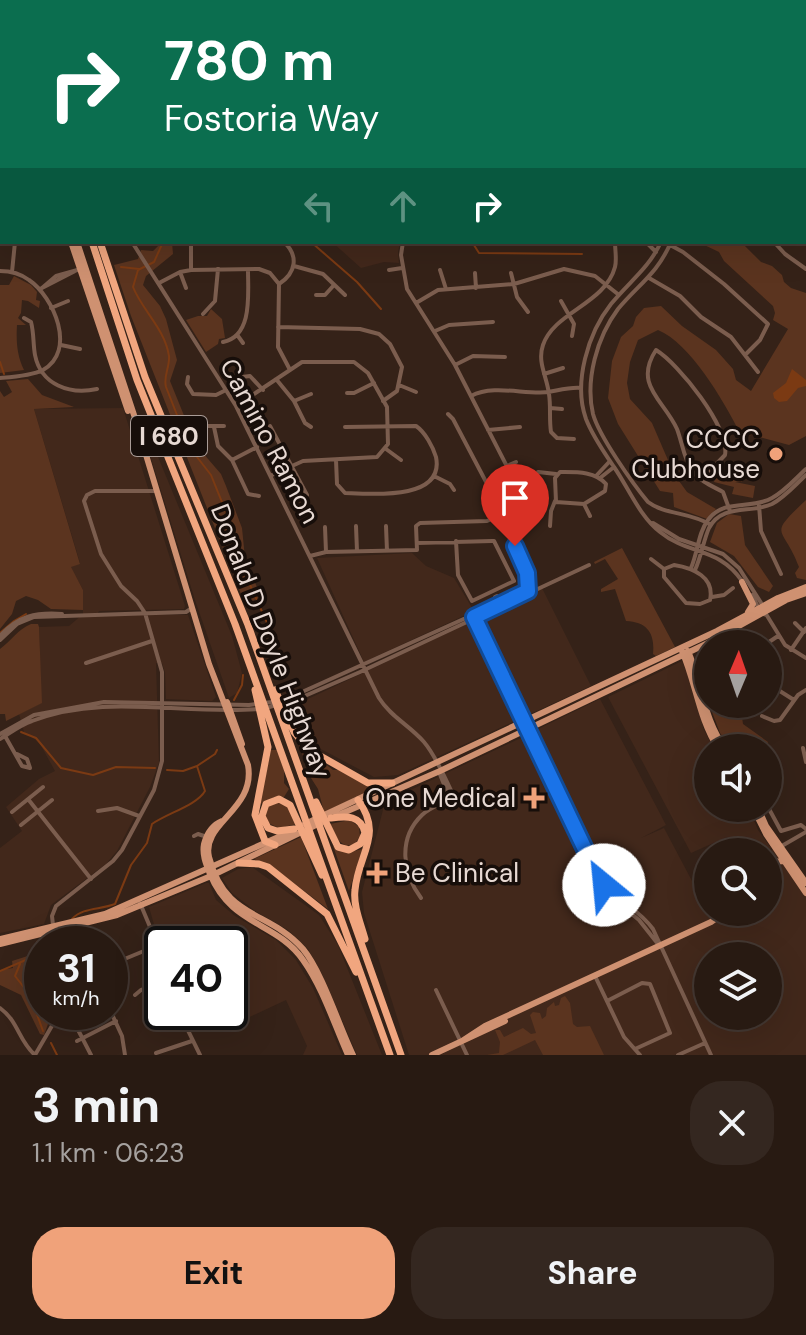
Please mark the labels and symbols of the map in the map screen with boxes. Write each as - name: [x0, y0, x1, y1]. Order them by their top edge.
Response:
- street label: Camino Ramon: [212, 353, 328, 529]
- road number: I 680: [131, 416, 207, 456]
- place label: CCCC Clubhouse: [631, 422, 760, 486]
- marker: CCCC Clubhouse: [767, 445, 785, 463]
- pin: [481, 464, 549, 546]
- street label: Donald D Doyle Highway: [203, 499, 339, 783]
- north arrow: [694, 630, 782, 718]
- place label: One Medical: [365, 781, 516, 815]
- marker: One Medical: [523, 787, 545, 809]
- position arrow: [562, 843, 646, 927]
- place label: Be Clinical: [395, 856, 519, 890]
- marker: Be Clinical: [366, 862, 388, 884]
- speed limit sign: 40: [144, 926, 248, 1030]

